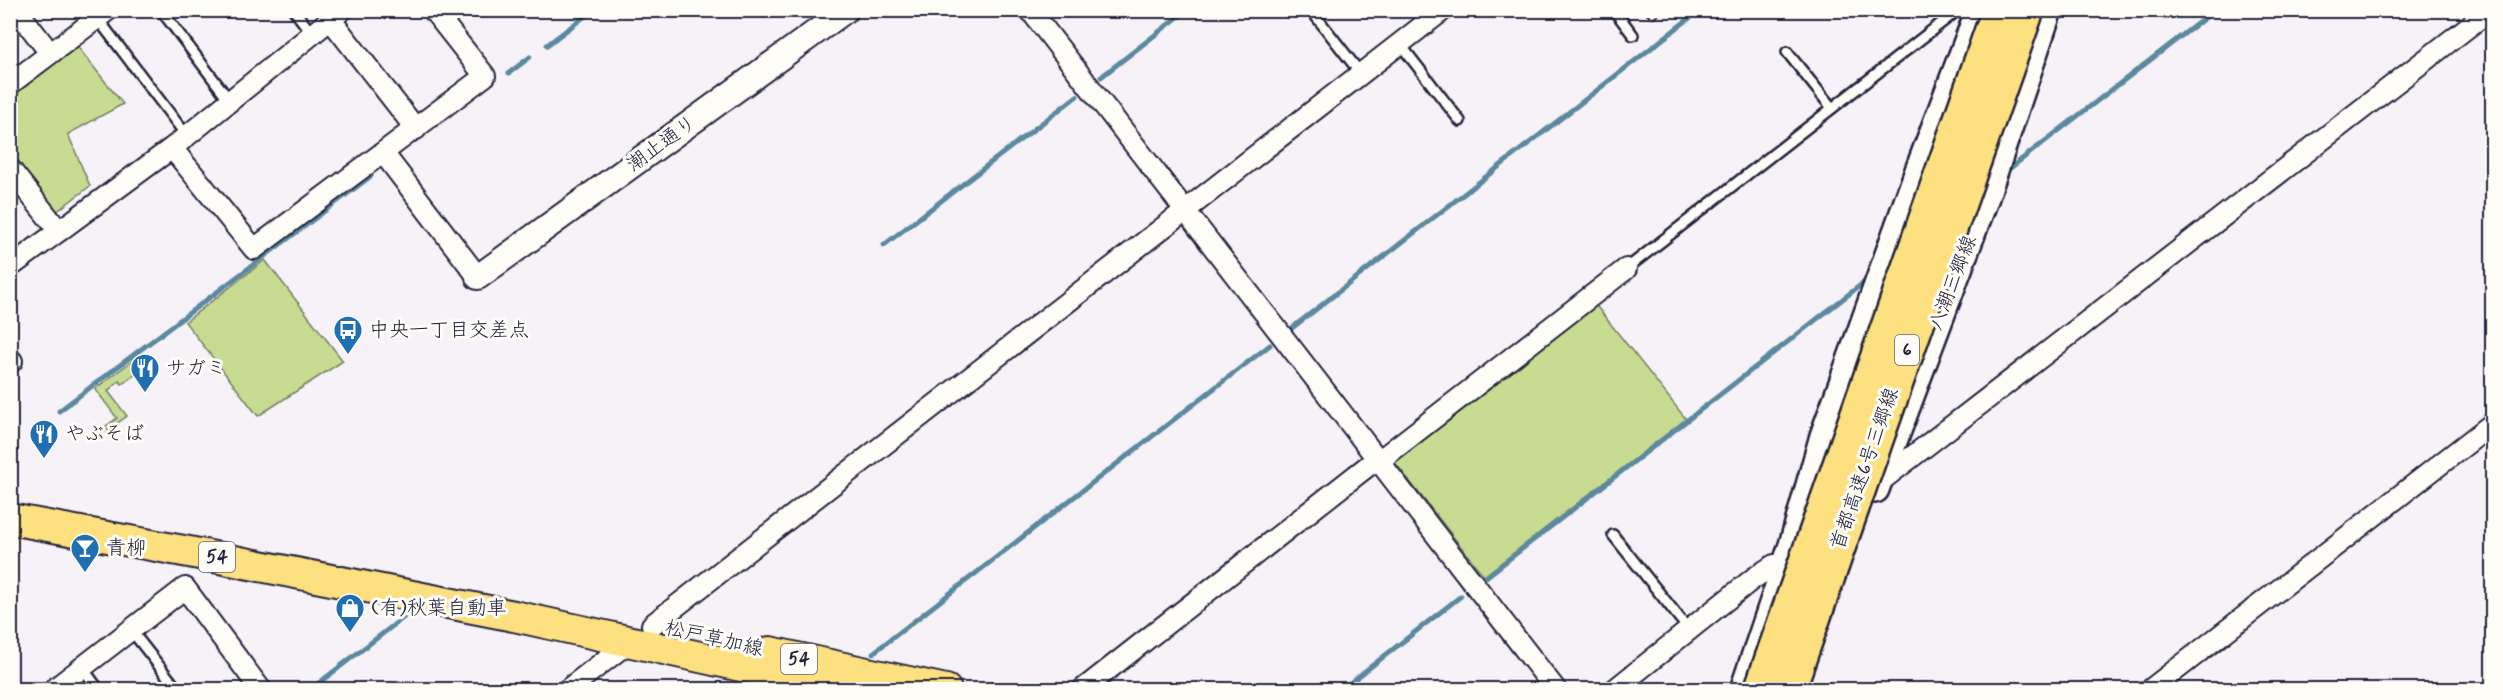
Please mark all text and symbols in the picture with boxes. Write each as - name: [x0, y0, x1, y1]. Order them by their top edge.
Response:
- street label: 潮止通り: [622, 110, 702, 178]
- street label: 八潮三郷線: [1922, 231, 1984, 335]
- bus stop icon: 中央一丁目交差点: [332, 314, 364, 356]
- place label: 中央一丁目交差点: [369, 317, 529, 344]
- road number: 6: [1895, 335, 1919, 365]
- restaurant icon: サガミ: [129, 352, 161, 394]
- place label: サガミ: [166, 355, 226, 382]
- street label: 首都高速6号三郷線: [1825, 384, 1905, 554]
- restaurant icon: やぶそば: [28, 418, 60, 460]
- place label: やぶそば: [65, 421, 144, 448]
- bar icon: 青柳: [69, 532, 101, 574]
- place label: 青柳: [106, 535, 146, 562]
- road number: 54: [199, 542, 235, 572]
- shop icon: (有)秋葉自動車: [334, 592, 366, 634]
- place label: (有)秋葉自動車: [371, 595, 507, 622]
- street label: 松戸草加線: [662, 615, 766, 663]
- road number: 54: [781, 644, 817, 674]

